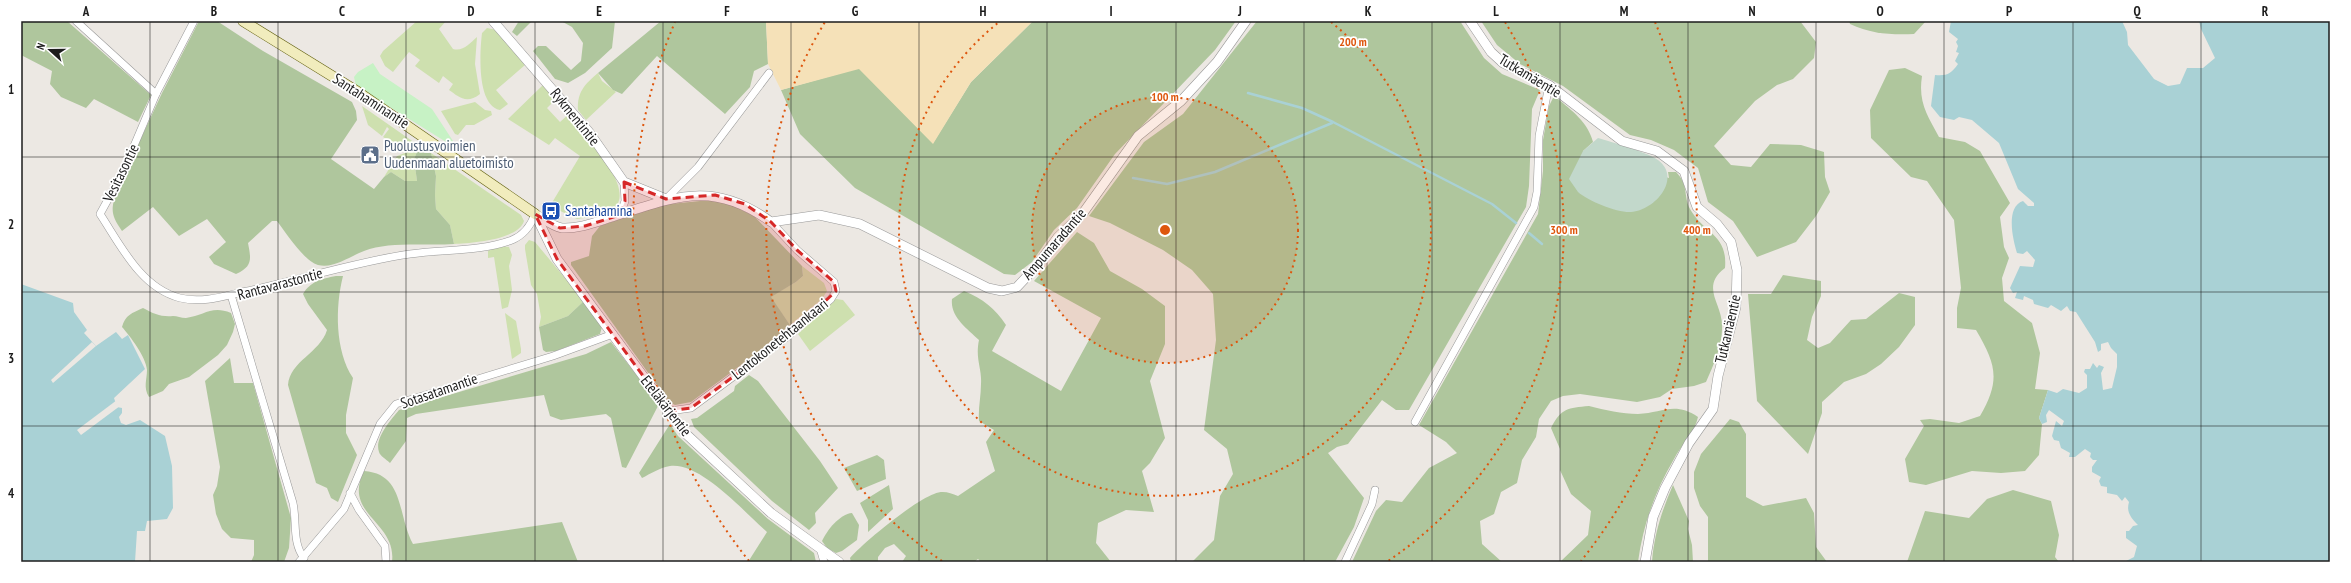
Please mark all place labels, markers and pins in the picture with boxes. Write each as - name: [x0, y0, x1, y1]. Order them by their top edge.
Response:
- place label: Puolustusvoimien Uudenmaan aluetoimisto: [384, 136, 514, 172]
- public building icon: Puolustusvoimien Uudenmaan aluetoimisto: [359, 144, 381, 166]
- bus stop icon: Santahamina: [540, 200, 562, 222]
- place label: Santahamina: [565, 201, 632, 220]
- centre of rings: [1158, 223, 1172, 237]

